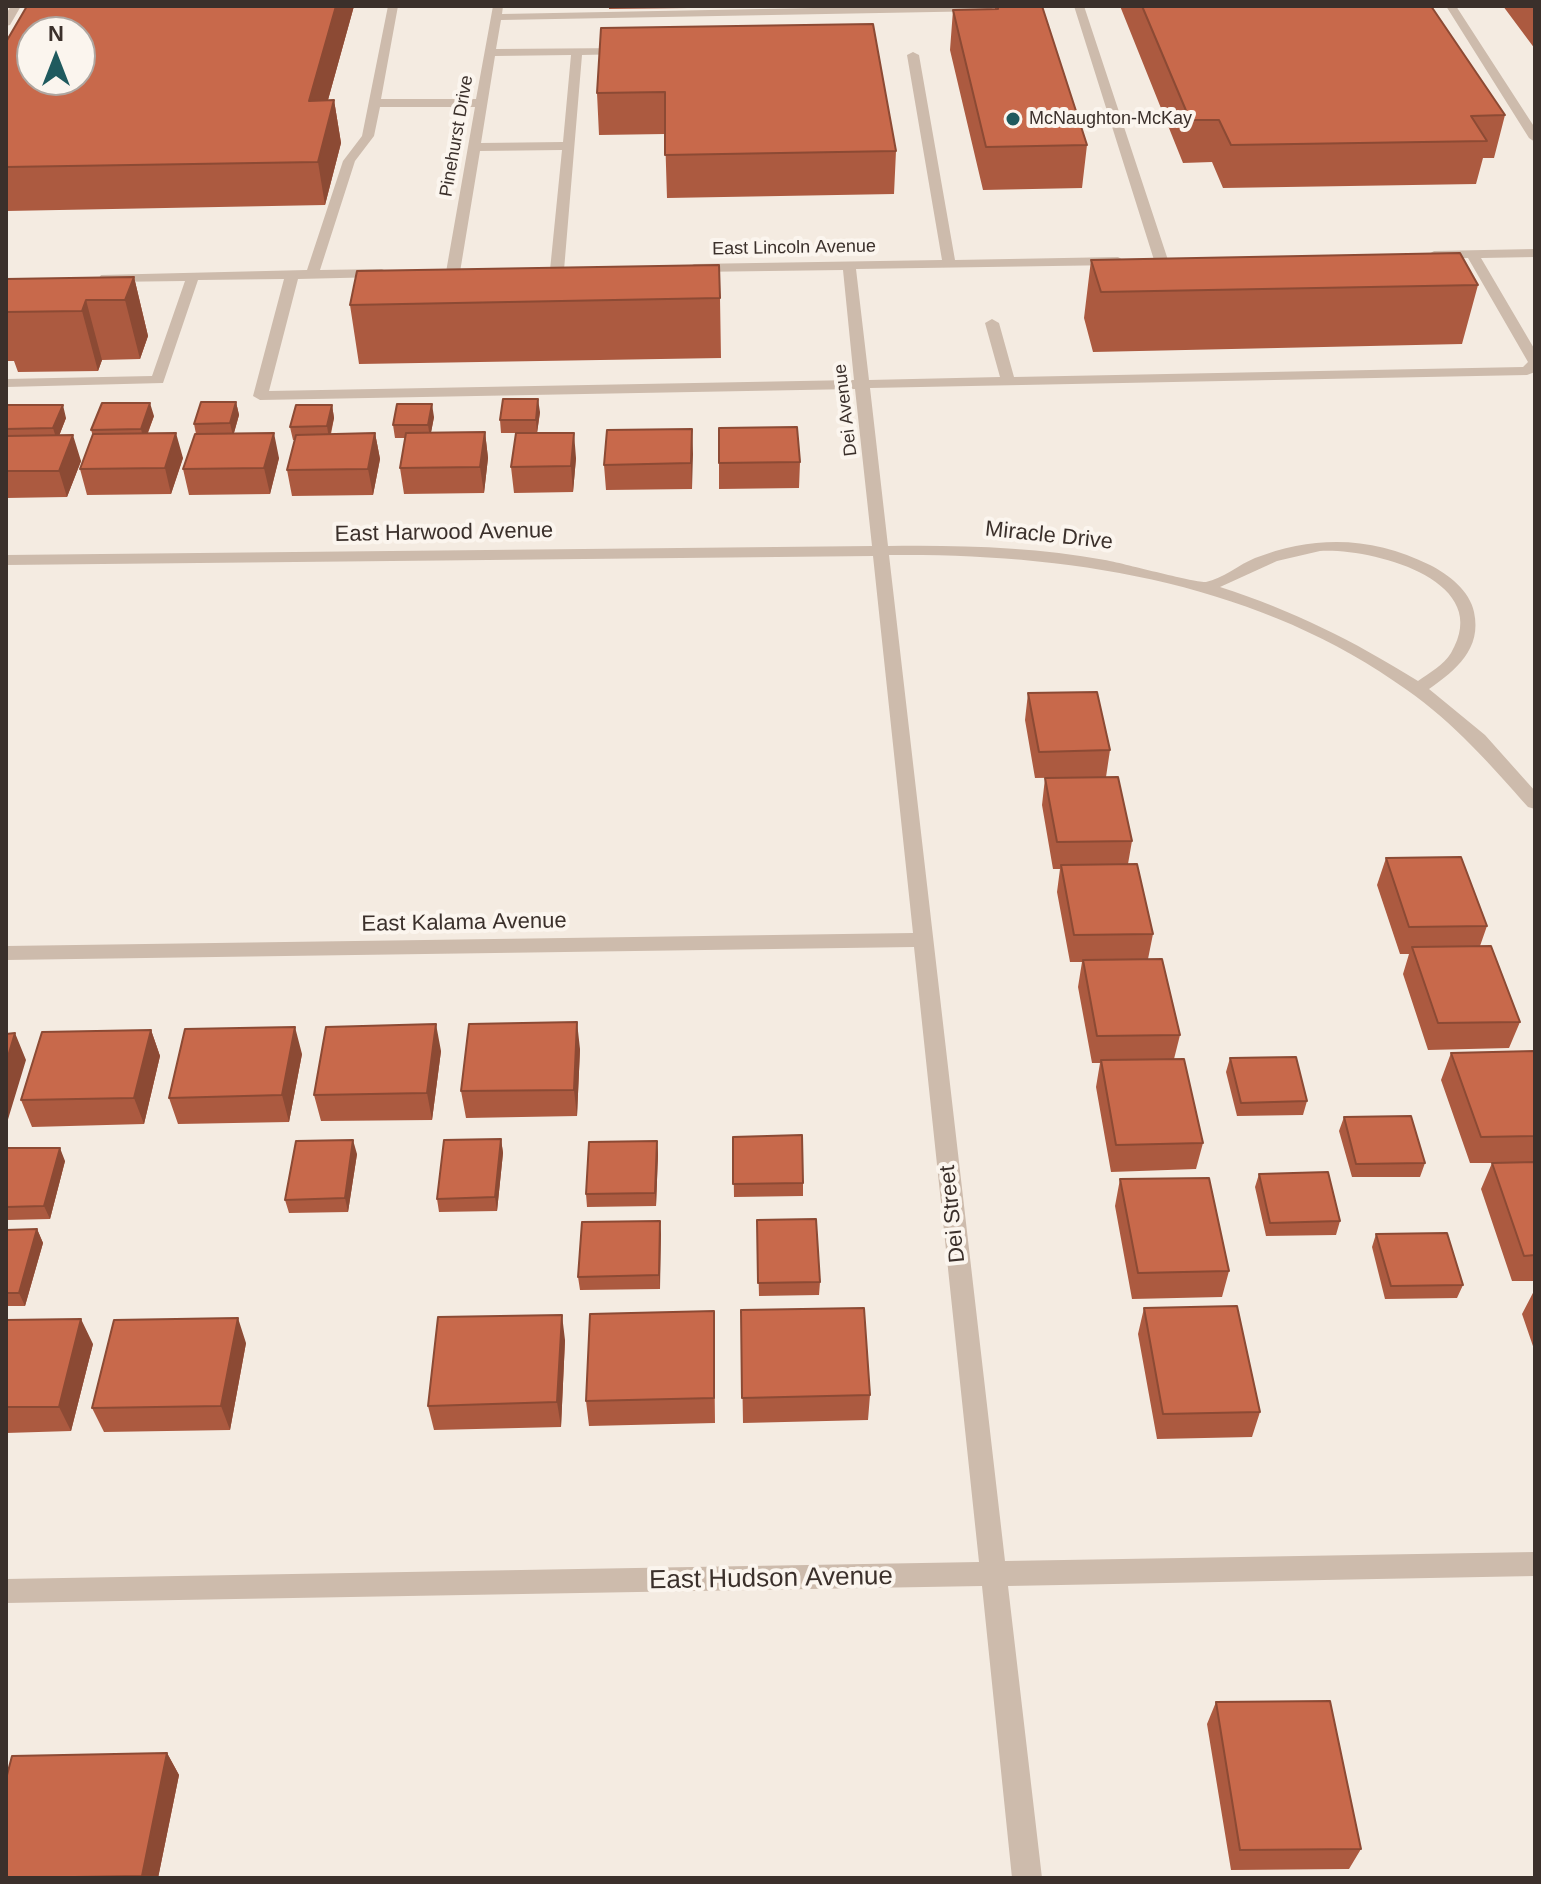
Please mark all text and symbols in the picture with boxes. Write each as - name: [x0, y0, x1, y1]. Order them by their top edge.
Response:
- north arrow: [16, 16, 96, 96]
- text: N: [48, 21, 64, 46]
- street label: Pinehurst Drive: [436, 74, 478, 198]
- place label: McNaughton-McKay: [1029, 108, 1192, 130]
- marker: McNaughton-McKay: [1004, 110, 1022, 128]
- street label: East Lincoln Avenue: [712, 236, 876, 260]
- street label: Dei Avenue: [830, 363, 862, 457]
- street label: Miracle Drive: [984, 516, 1114, 556]
- street label: East Harwood Avenue: [335, 518, 553, 548]
- street label: East Kalama Avenue: [361, 908, 567, 938]
- street label: Dei Street: [935, 1164, 971, 1264]
- street label: East Hudson Avenue: [649, 1561, 893, 1597]

